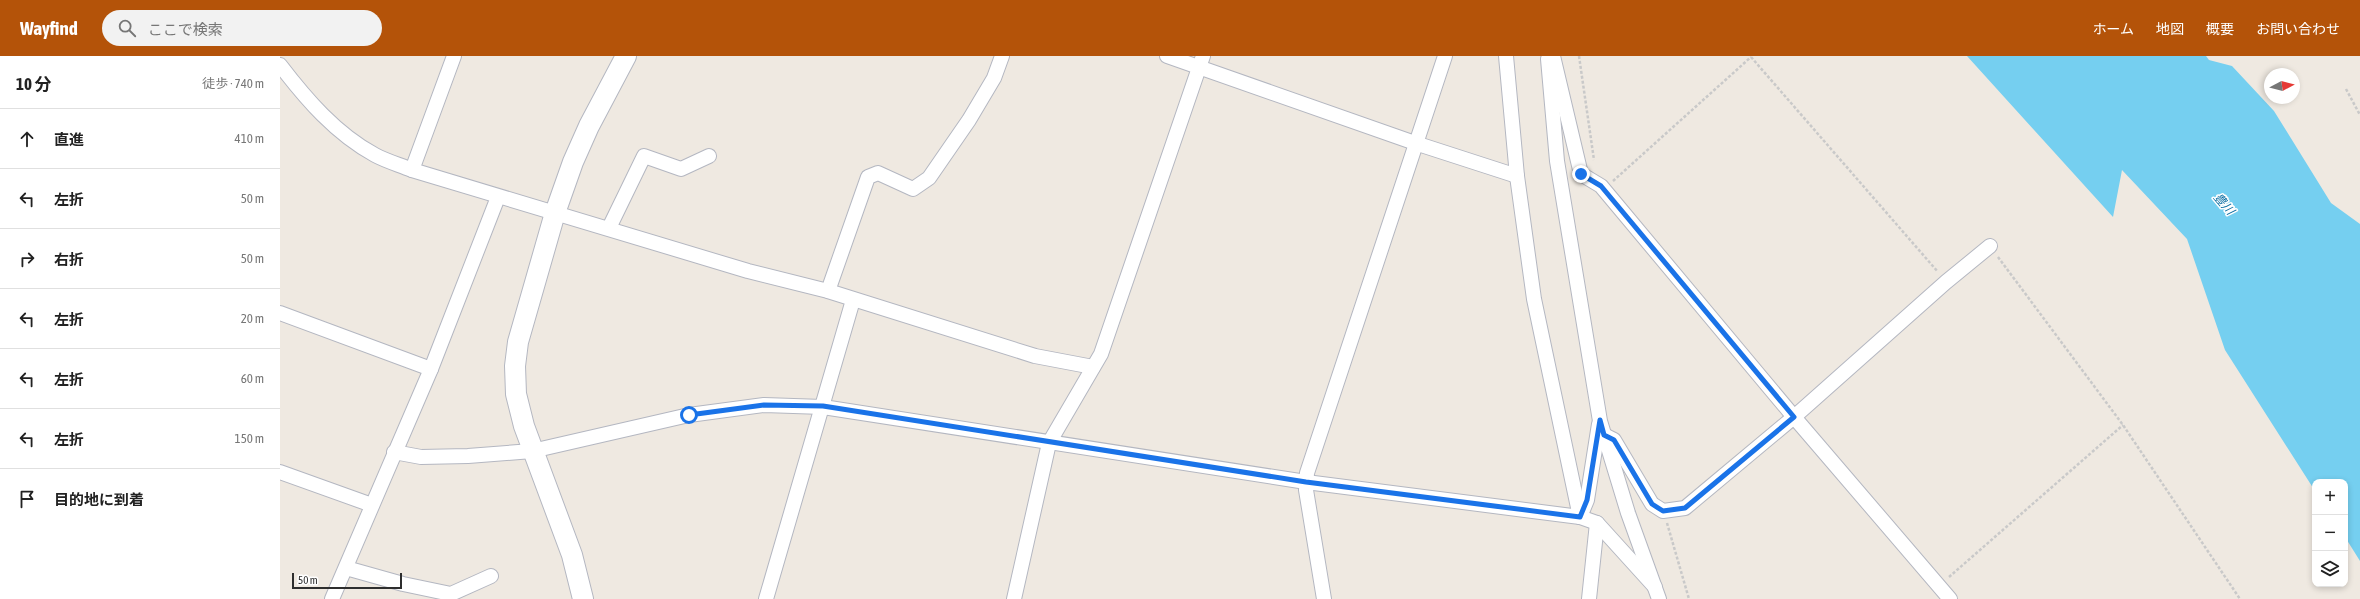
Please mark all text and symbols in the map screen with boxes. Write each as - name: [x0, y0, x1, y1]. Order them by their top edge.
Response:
- search box: [102, 10, 382, 46]
- text: Wayfind: [20, 17, 78, 39]
- icon: search: [116, 17, 138, 39]
- text: ここで検索: [148, 21, 223, 38]
- text: ホーム: [2092, 21, 2134, 37]
- text: 地図: [2156, 21, 2184, 37]
- text: 概要: [2206, 21, 2234, 37]
- text: お問い合わせ: [2256, 21, 2340, 37]
- north arrow: [2264, 68, 2300, 104]
- text: 10 分: [16, 74, 51, 94]
- text: 徒歩 · 740 m: [202, 76, 264, 91]
- icon: ahead: [16, 128, 38, 150]
- text: 直進: [54, 131, 84, 148]
- text: 410 m: [235, 131, 264, 146]
- route end: [1572, 165, 1590, 183]
- icon: left: [16, 188, 38, 210]
- water label: 豊川: [2211, 190, 2238, 219]
- text: 左折: [54, 191, 84, 208]
- text: 50 m: [241, 191, 264, 206]
- icon: right: [16, 248, 38, 270]
- text: 右折: [54, 251, 84, 268]
- text: 50 m: [241, 251, 264, 266]
- icon: left: [16, 308, 38, 330]
- text: 左折: [54, 311, 84, 328]
- text: 20 m: [241, 311, 264, 326]
- icon: left: [16, 368, 38, 390]
- text: 左折: [54, 371, 84, 388]
- text: 60 m: [241, 371, 264, 386]
- route start: [680, 406, 698, 424]
- icon: left: [16, 428, 38, 450]
- text: 左折: [54, 431, 84, 448]
- text: 150 m: [235, 431, 264, 446]
- map controls: [2312, 479, 2348, 587]
- button: +: [2312, 479, 2348, 515]
- icon: arrive: [16, 488, 38, 510]
- text: 目的地に到着: [54, 491, 144, 508]
- button: −: [2312, 515, 2348, 551]
- button: layers: [2312, 551, 2348, 587]
- scale bar: [292, 571, 402, 590]
- text: 50 m: [298, 574, 318, 586]

